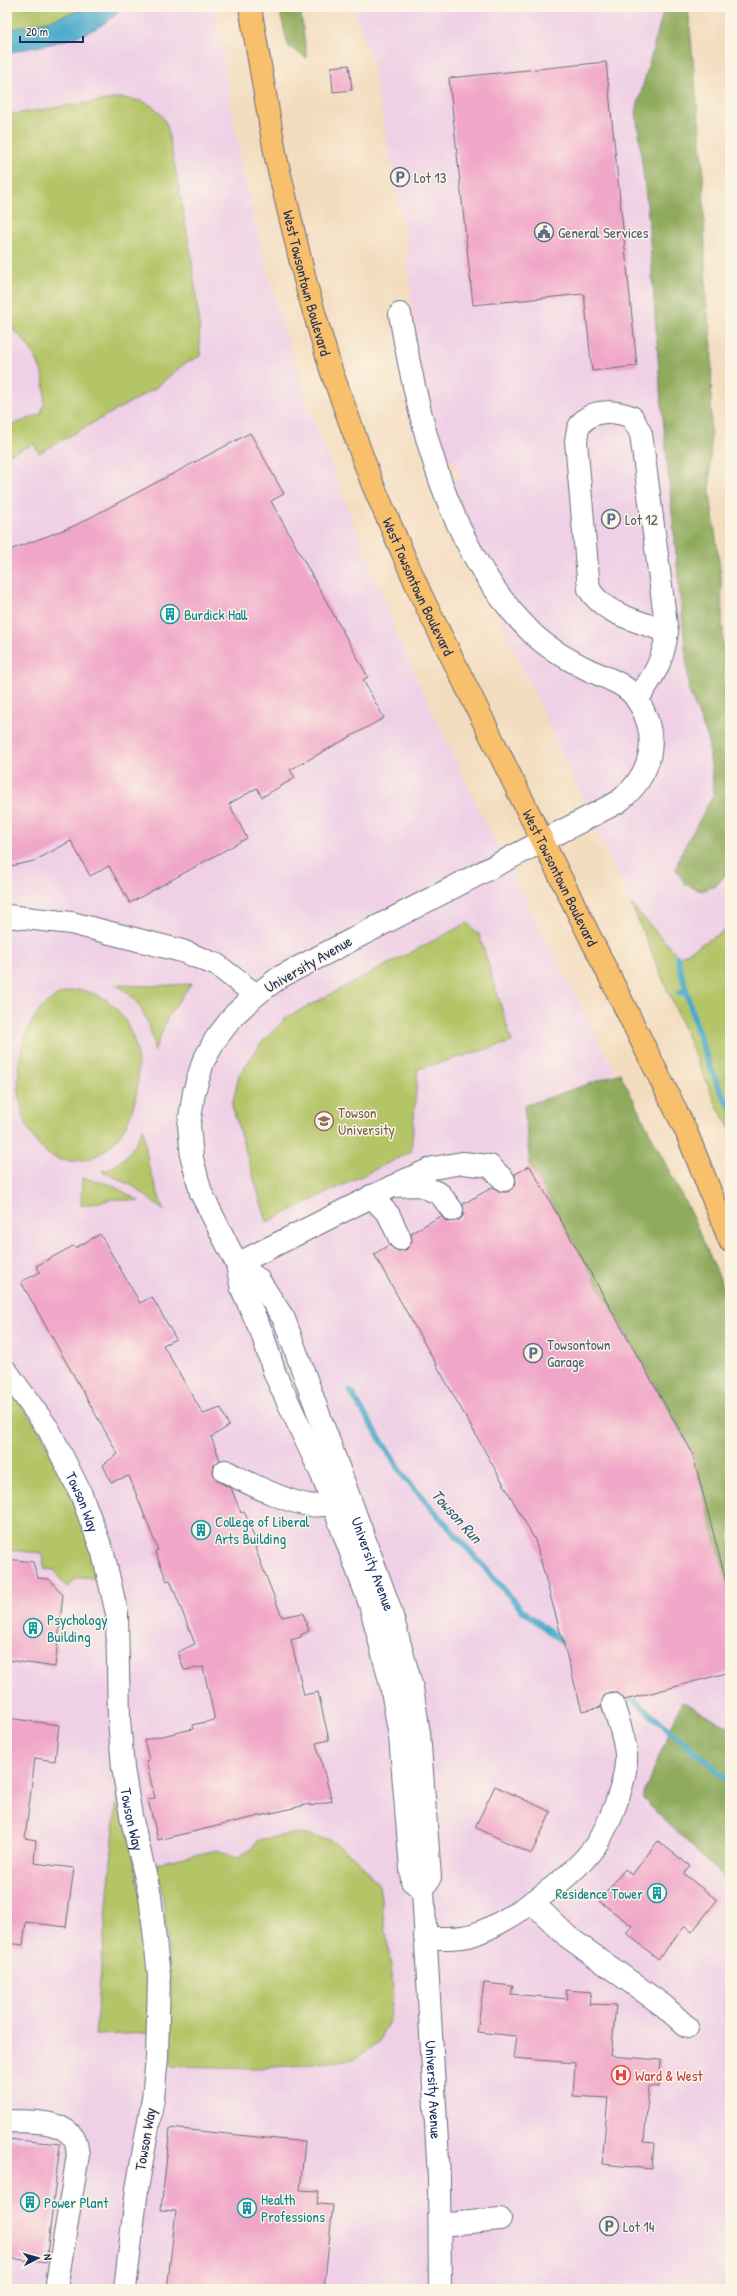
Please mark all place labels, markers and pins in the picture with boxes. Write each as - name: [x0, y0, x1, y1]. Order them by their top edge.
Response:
- parking icon: Lot 13: [389, 166, 411, 188]
- place label: Lot 13: [414, 167, 447, 188]
- public building icon: General Services: [533, 221, 555, 243]
- place label: General Services: [558, 222, 649, 243]
- parking icon: Lot 12: [600, 508, 622, 530]
- place label: Lot 12: [625, 509, 658, 530]
- building icon: Burdick Hall: [159, 603, 181, 625]
- place label: Burdick Hall: [184, 604, 248, 625]
- place label: Towson University: [338, 1102, 395, 1140]
- school or university icon: Towson University: [313, 1110, 335, 1132]
- place label: Towsontown Garage: [547, 1334, 611, 1372]
- parking icon: Towsontown Garage: [522, 1342, 544, 1364]
- place label: College of Liberal Arts Building: [215, 1511, 309, 1549]
- building icon: College of Liberal Arts Building: [190, 1519, 212, 1541]
- place label: Psychology Building: [47, 1609, 108, 1647]
- building icon: Psychology Building: [22, 1617, 44, 1639]
- building icon: Residence Tower: [646, 1882, 668, 1904]
- place label: Residence Tower: [555, 1883, 643, 1904]
- hospital icon: Ward & West: [610, 2064, 632, 2086]
- place label: Ward & West: [635, 2065, 704, 2086]
- place label: Health Professions: [261, 2189, 325, 2227]
- building icon: Power Plant: [19, 2191, 41, 2213]
- place label: Power Plant: [44, 2192, 109, 2213]
- building icon: Health Professions: [236, 2197, 258, 2219]
- parking icon: Lot 14: [598, 2215, 620, 2237]
- place label: Lot 14: [623, 2216, 655, 2237]

